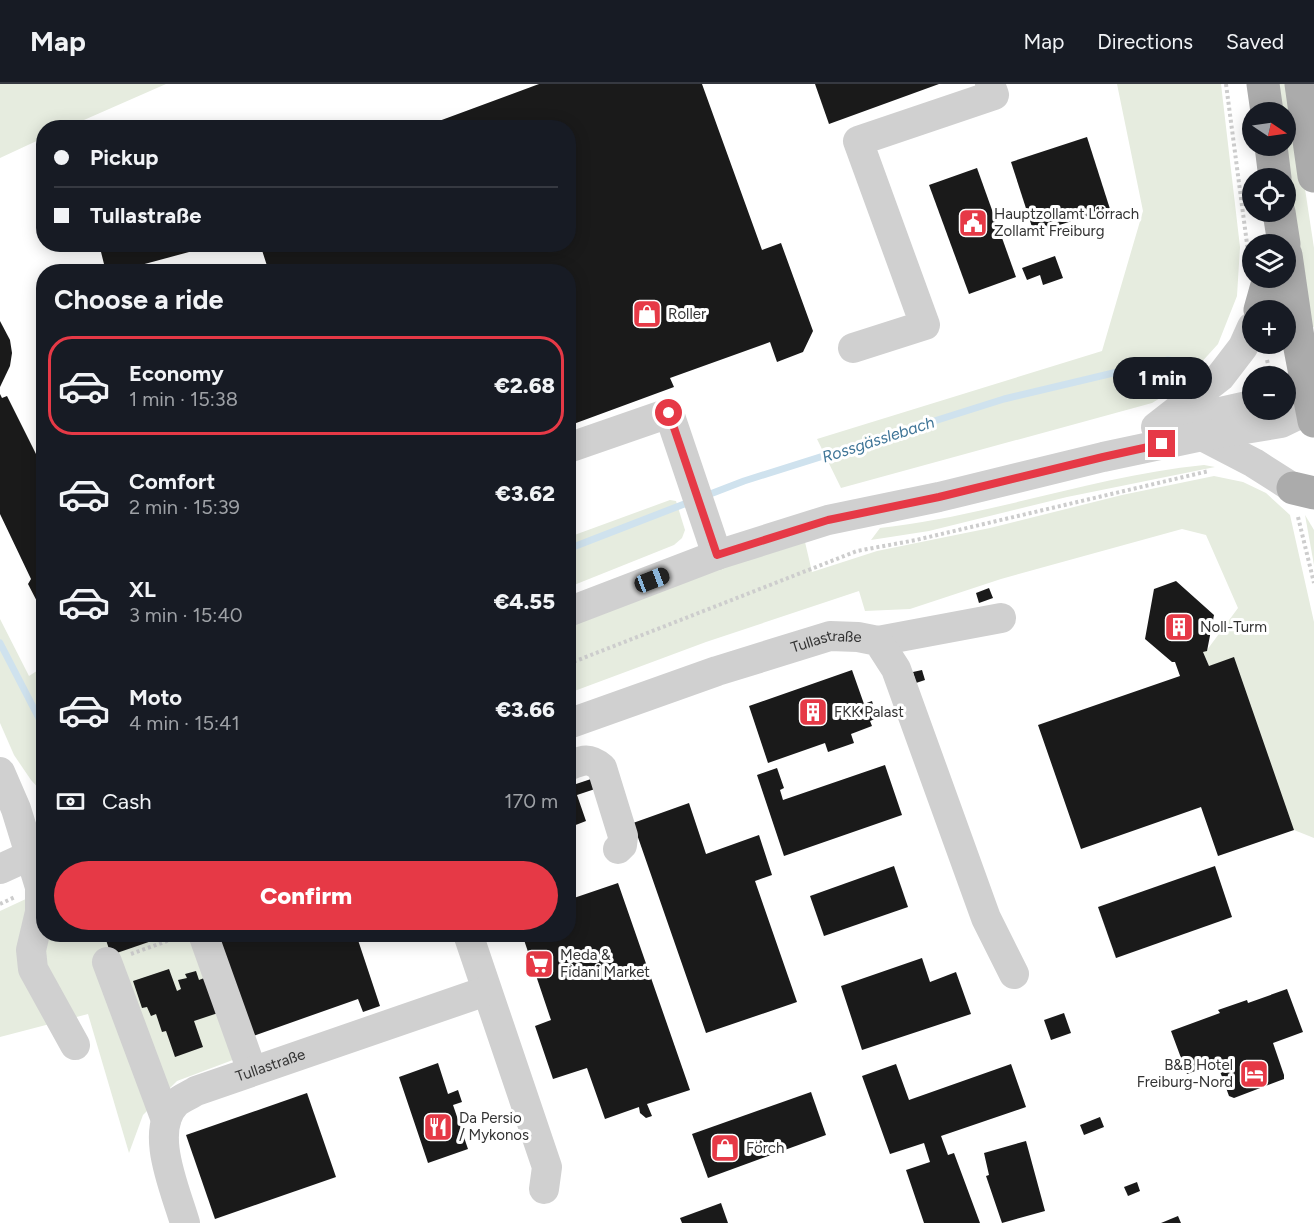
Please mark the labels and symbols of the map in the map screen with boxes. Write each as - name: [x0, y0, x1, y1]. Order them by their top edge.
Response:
- north arrow: [1242, 102, 1296, 156]
- place label: Hauptzollamt Lörrach Zollamt Freiburg: [994, 205, 1139, 240]
- public building icon: Hauptzollamt Lörrach Zollamt Freiburg: [957, 207, 989, 239]
- shop icon: Roller: [631, 298, 663, 330]
- place label: Roller: [668, 305, 706, 323]
- callout: 1 min: [1112, 357, 1212, 399]
- route start: [655, 399, 682, 426]
- water label: Rossgässlebach: [820, 412, 937, 467]
- route end: [1148, 430, 1175, 457]
- car: [632, 565, 672, 595]
- building icon: Noll-Turm: [1163, 611, 1195, 643]
- place label: Noll-Turm: [1200, 618, 1267, 636]
- street label: Tullastraße: [789, 627, 862, 657]
- building icon: FKK Palast: [797, 696, 829, 728]
- place label: FKK Palast: [834, 703, 904, 721]
- place label: Meda & Fidani Market: [560, 946, 650, 981]
- supermarket icon: Meda & Fidani Market: [523, 948, 555, 980]
- street label: Tullastraße: [233, 1045, 308, 1086]
- place label: B&B Hotel Freiburg-Nord: [1137, 1056, 1233, 1091]
- hotel icon: B&B Hotel Freiburg-Nord: [1238, 1058, 1270, 1090]
- place label: Da Persio / Mykonos: [459, 1109, 529, 1144]
- restaurant icon: Da Persio / Mykonos: [422, 1111, 454, 1143]
- shop icon: Förch: [709, 1132, 741, 1164]
- place label: Förch: [746, 1139, 784, 1157]

